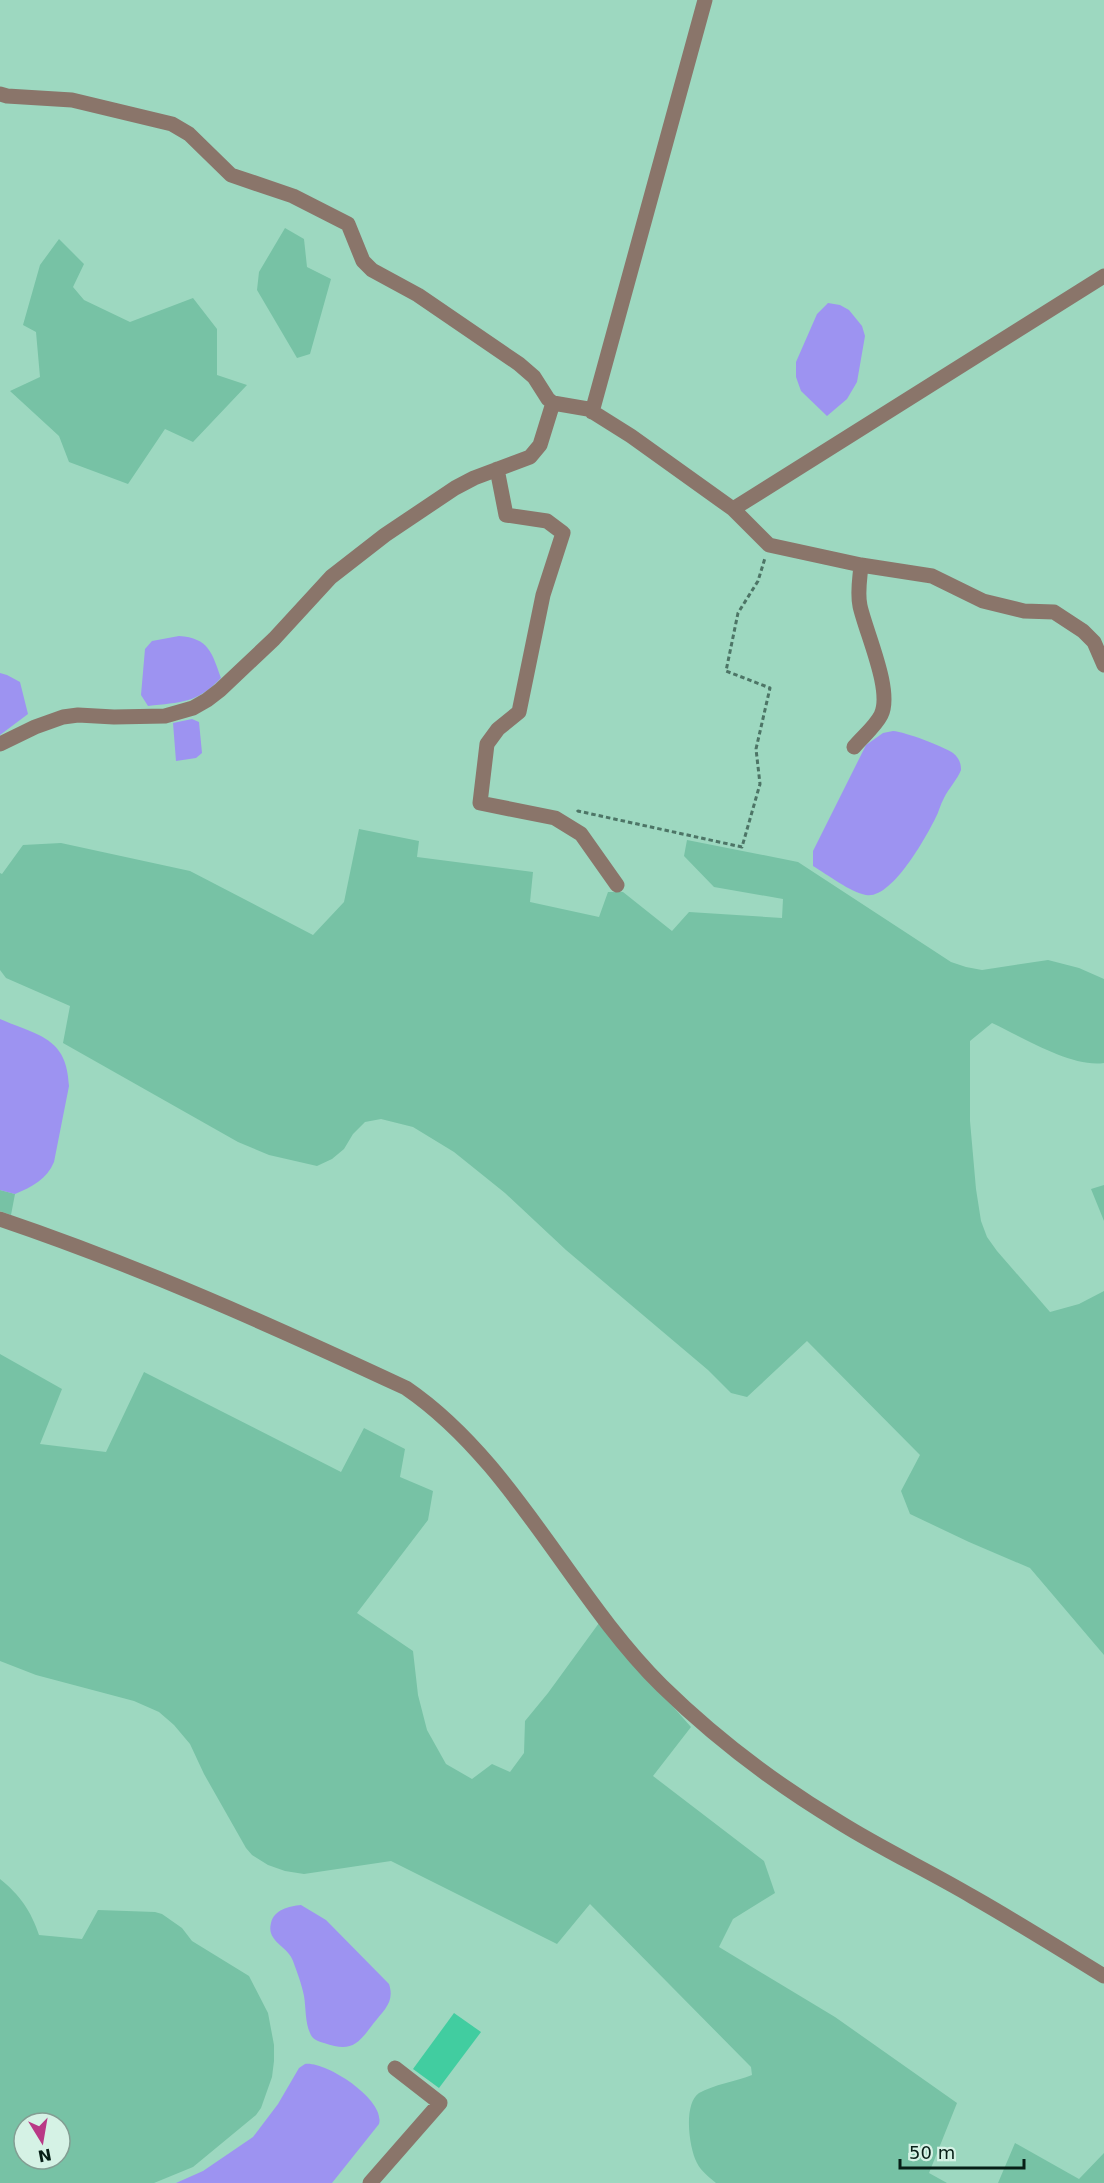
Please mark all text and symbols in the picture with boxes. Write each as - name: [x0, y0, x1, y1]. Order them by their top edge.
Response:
- north arrow: [12, 2111, 72, 2171]
- scale bar: [900, 2132, 1024, 2170]
- text: 50 m: [909, 2142, 955, 2163]
- text: N: [36, 2145, 53, 2166]

